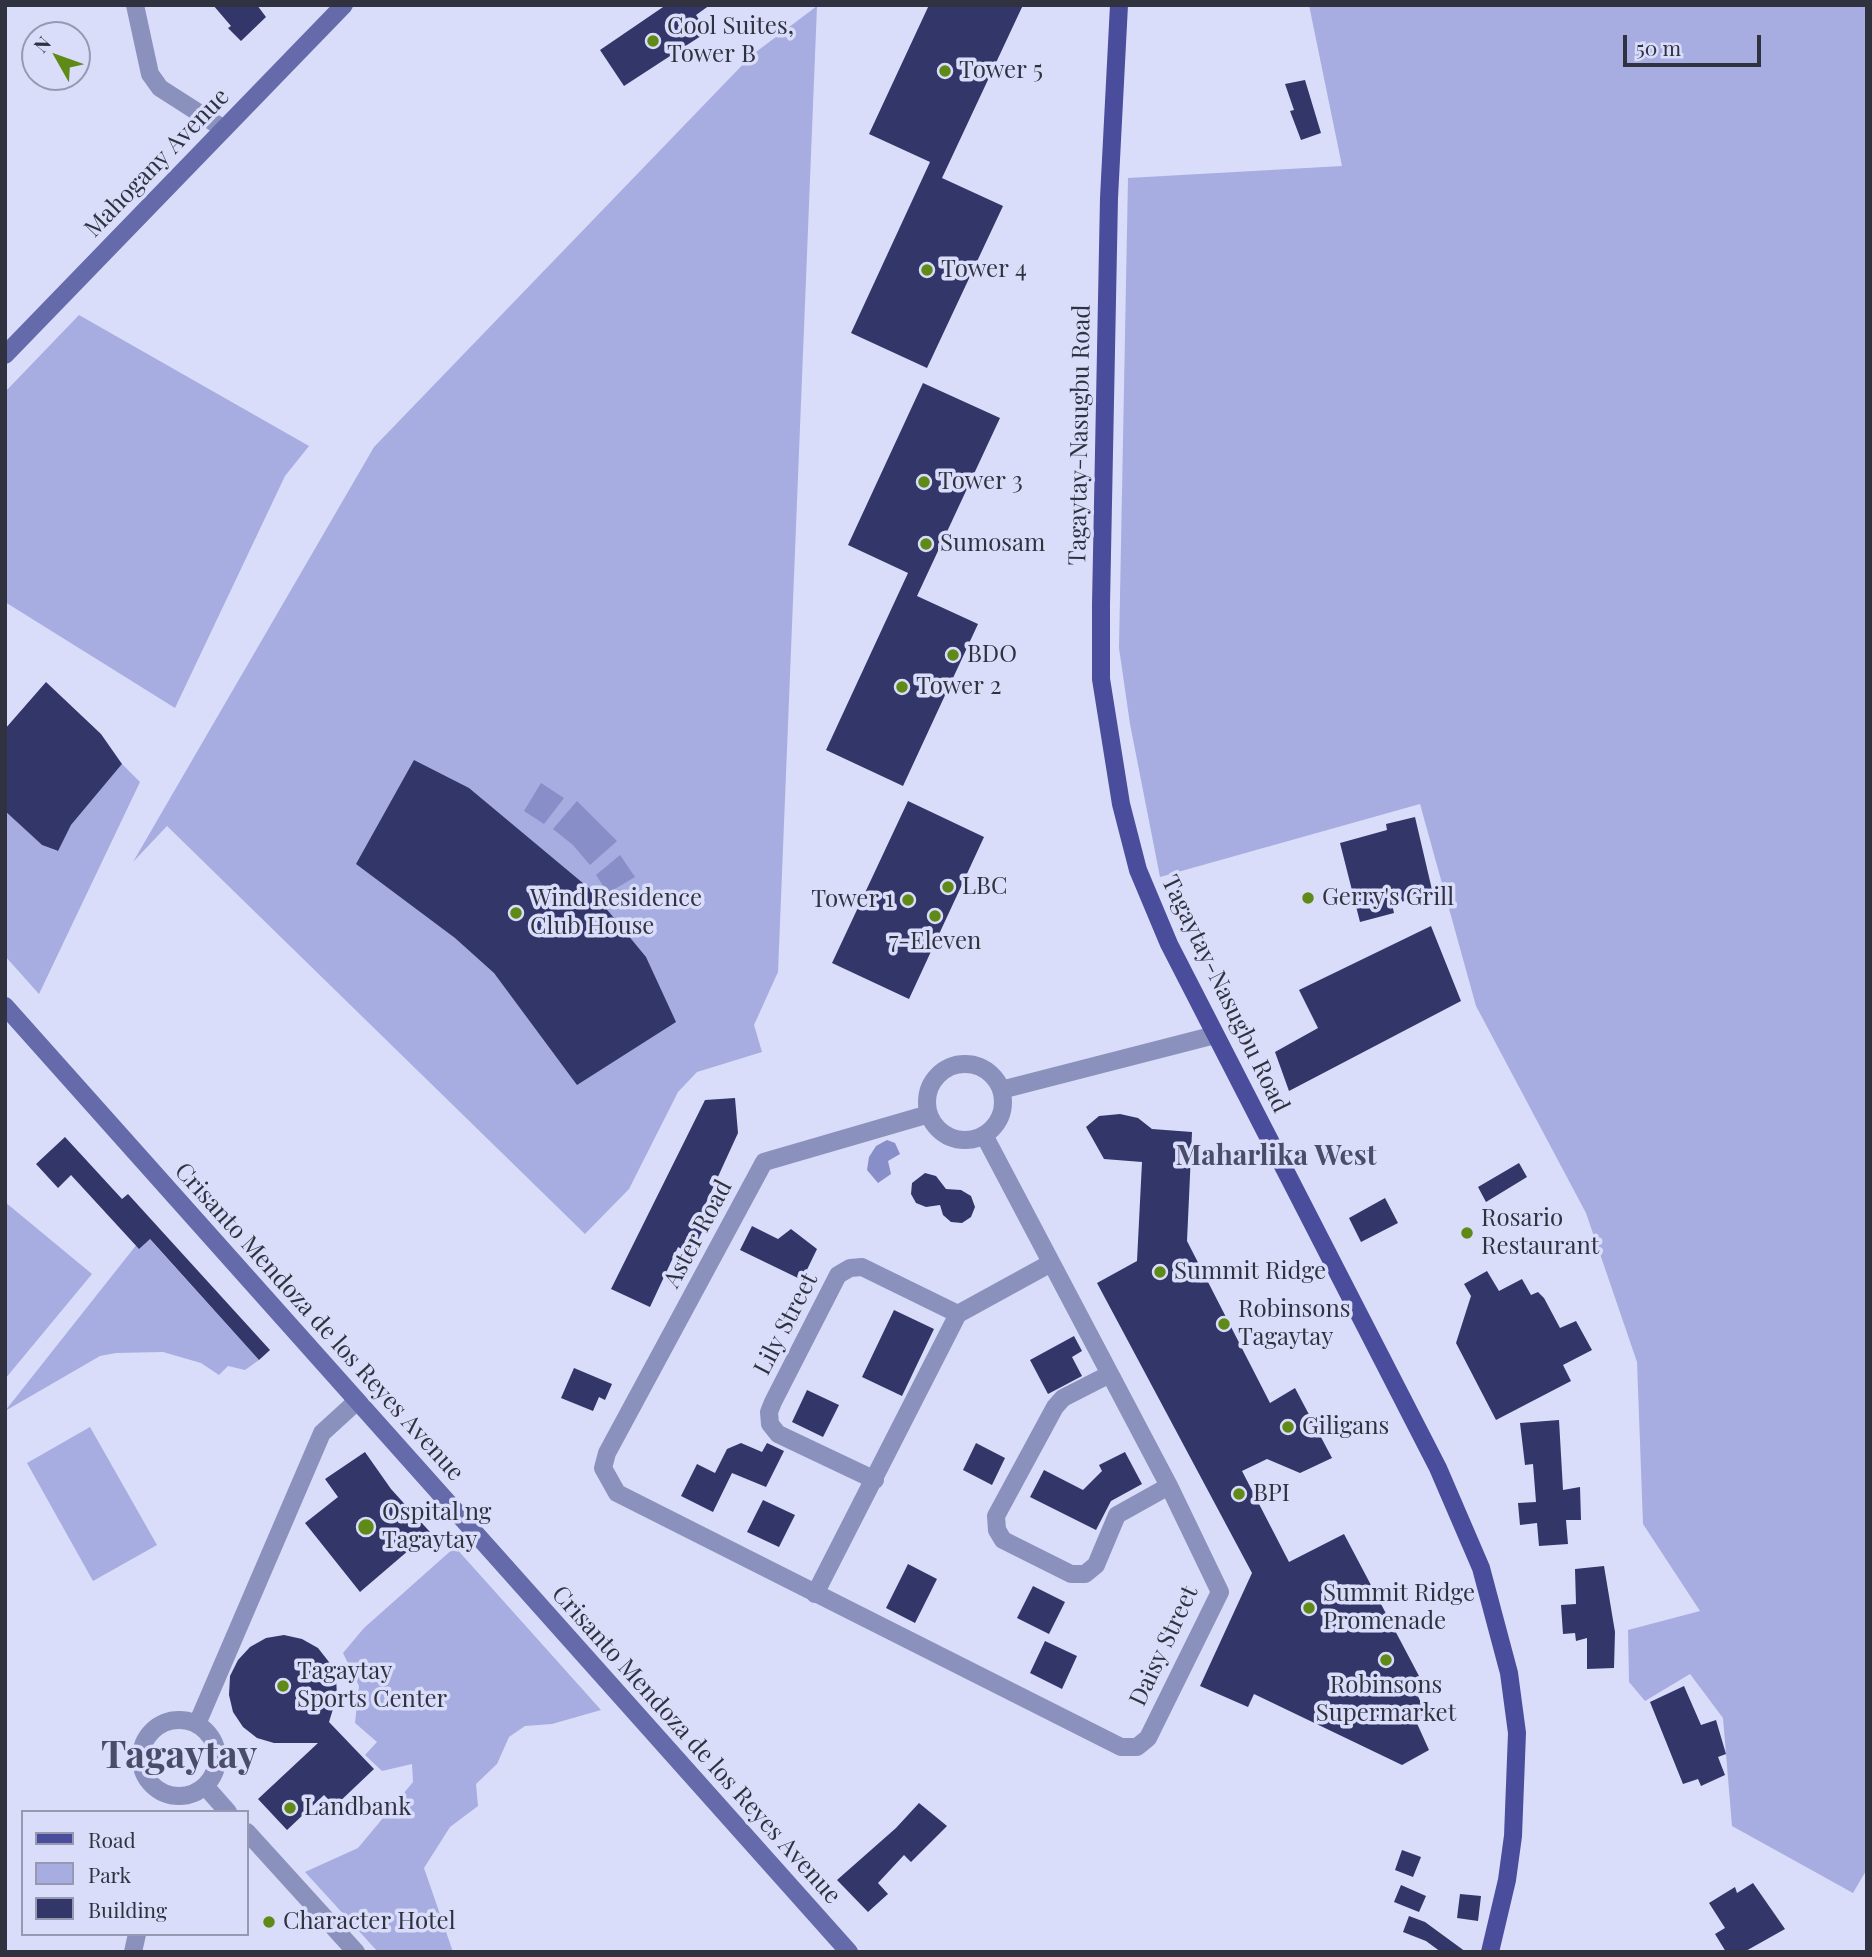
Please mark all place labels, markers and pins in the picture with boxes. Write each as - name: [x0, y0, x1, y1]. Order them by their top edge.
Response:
- place label: Cool Suites, Tower B: [667, 13, 794, 69]
- marker: Cool Suites, Tower B: [645, 33, 661, 49]
- place label: Tower 5: [959, 57, 1043, 85]
- marker: Tower 5: [937, 63, 953, 79]
- place label: Tower 4: [941, 256, 1027, 284]
- marker: Tower 4: [919, 262, 935, 278]
- place label: Tower 3: [938, 468, 1023, 496]
- marker: Tower 3: [916, 474, 932, 490]
- place label: Sumosam: [940, 530, 1045, 558]
- marker: Sumosam: [918, 536, 934, 552]
- place label: BDO: [967, 641, 1017, 669]
- marker: BDO: [945, 647, 961, 663]
- place label: Tower 2: [916, 673, 1001, 701]
- marker: Tower 2: [894, 679, 910, 695]
- place label: LBC: [962, 873, 1008, 901]
- marker: LBC: [940, 879, 956, 895]
- place label: Gerry's Grill: [1322, 884, 1454, 912]
- place label: Wind Residence Club House: [530, 885, 702, 941]
- place label: Tower 1: [811, 886, 894, 914]
- marker: Gerry's Grill: [1300, 890, 1316, 906]
- marker: Tower 1: [900, 892, 916, 908]
- marker: Wind Residence Club House: [508, 905, 524, 921]
- marker: 7-Eleven: [927, 908, 943, 924]
- place label: 7-Eleven: [889, 928, 981, 956]
- place label: Rosario Restaurant: [1481, 1205, 1599, 1261]
- marker: Rosario Restaurant: [1459, 1225, 1475, 1241]
- place label: Summit Ridge: [1174, 1258, 1326, 1286]
- marker: Summit Ridge: [1152, 1264, 1168, 1280]
- place label: Robinsons Tagaytay: [1238, 1296, 1351, 1352]
- marker: Robinsons Tagaytay: [1216, 1316, 1232, 1332]
- place label: Giligans: [1302, 1413, 1389, 1441]
- marker: Giligans: [1280, 1419, 1296, 1435]
- place label: BPI: [1253, 1480, 1290, 1508]
- marker: BPI: [1231, 1486, 1247, 1502]
- place label: Ospital ng Tagaytay: [382, 1499, 492, 1555]
- marker: Ospital ng Tagaytay: [356, 1517, 376, 1537]
- place label: Summit Ridge Promenade: [1323, 1580, 1475, 1636]
- marker: Summit Ridge Promenade: [1301, 1600, 1317, 1616]
- marker: Robinsons Supermarket: [1378, 1652, 1394, 1668]
- place label: Tagaytay Sports Center: [297, 1658, 447, 1714]
- place label: Robinsons Supermarket: [1316, 1672, 1456, 1728]
- marker: Tagaytay Sports Center: [275, 1678, 291, 1694]
- place label: Landbank: [304, 1794, 411, 1822]
- marker: Landbank: [282, 1800, 298, 1816]
- place label: Character Hotel: [283, 1908, 456, 1936]
- marker: Character Hotel: [261, 1914, 277, 1930]

